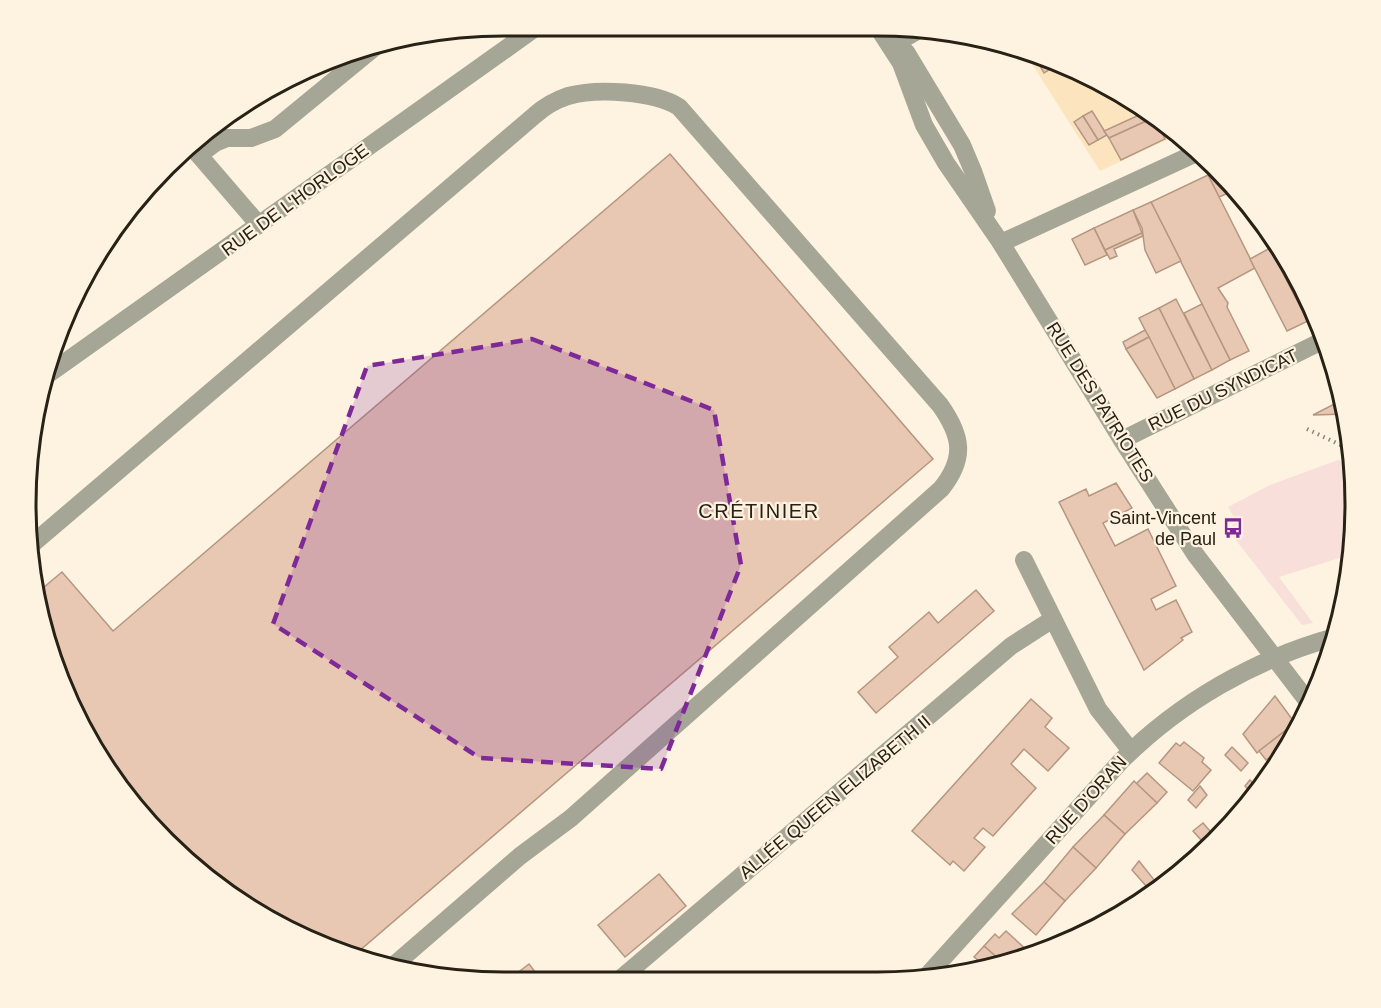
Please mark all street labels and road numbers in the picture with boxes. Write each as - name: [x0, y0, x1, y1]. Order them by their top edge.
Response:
- street label: RUE DE L'HORLOGE: [218, 140, 372, 260]
- street label: RUE DES PATRIOTES: [1043, 319, 1157, 485]
- street label: RUE DU SYNDICAT: [1145, 345, 1301, 435]
- street label: ALLÉE QUEEN ELIZABETH II: [735, 711, 935, 883]
- street label: RUE D'ORAN: [1041, 752, 1131, 848]

